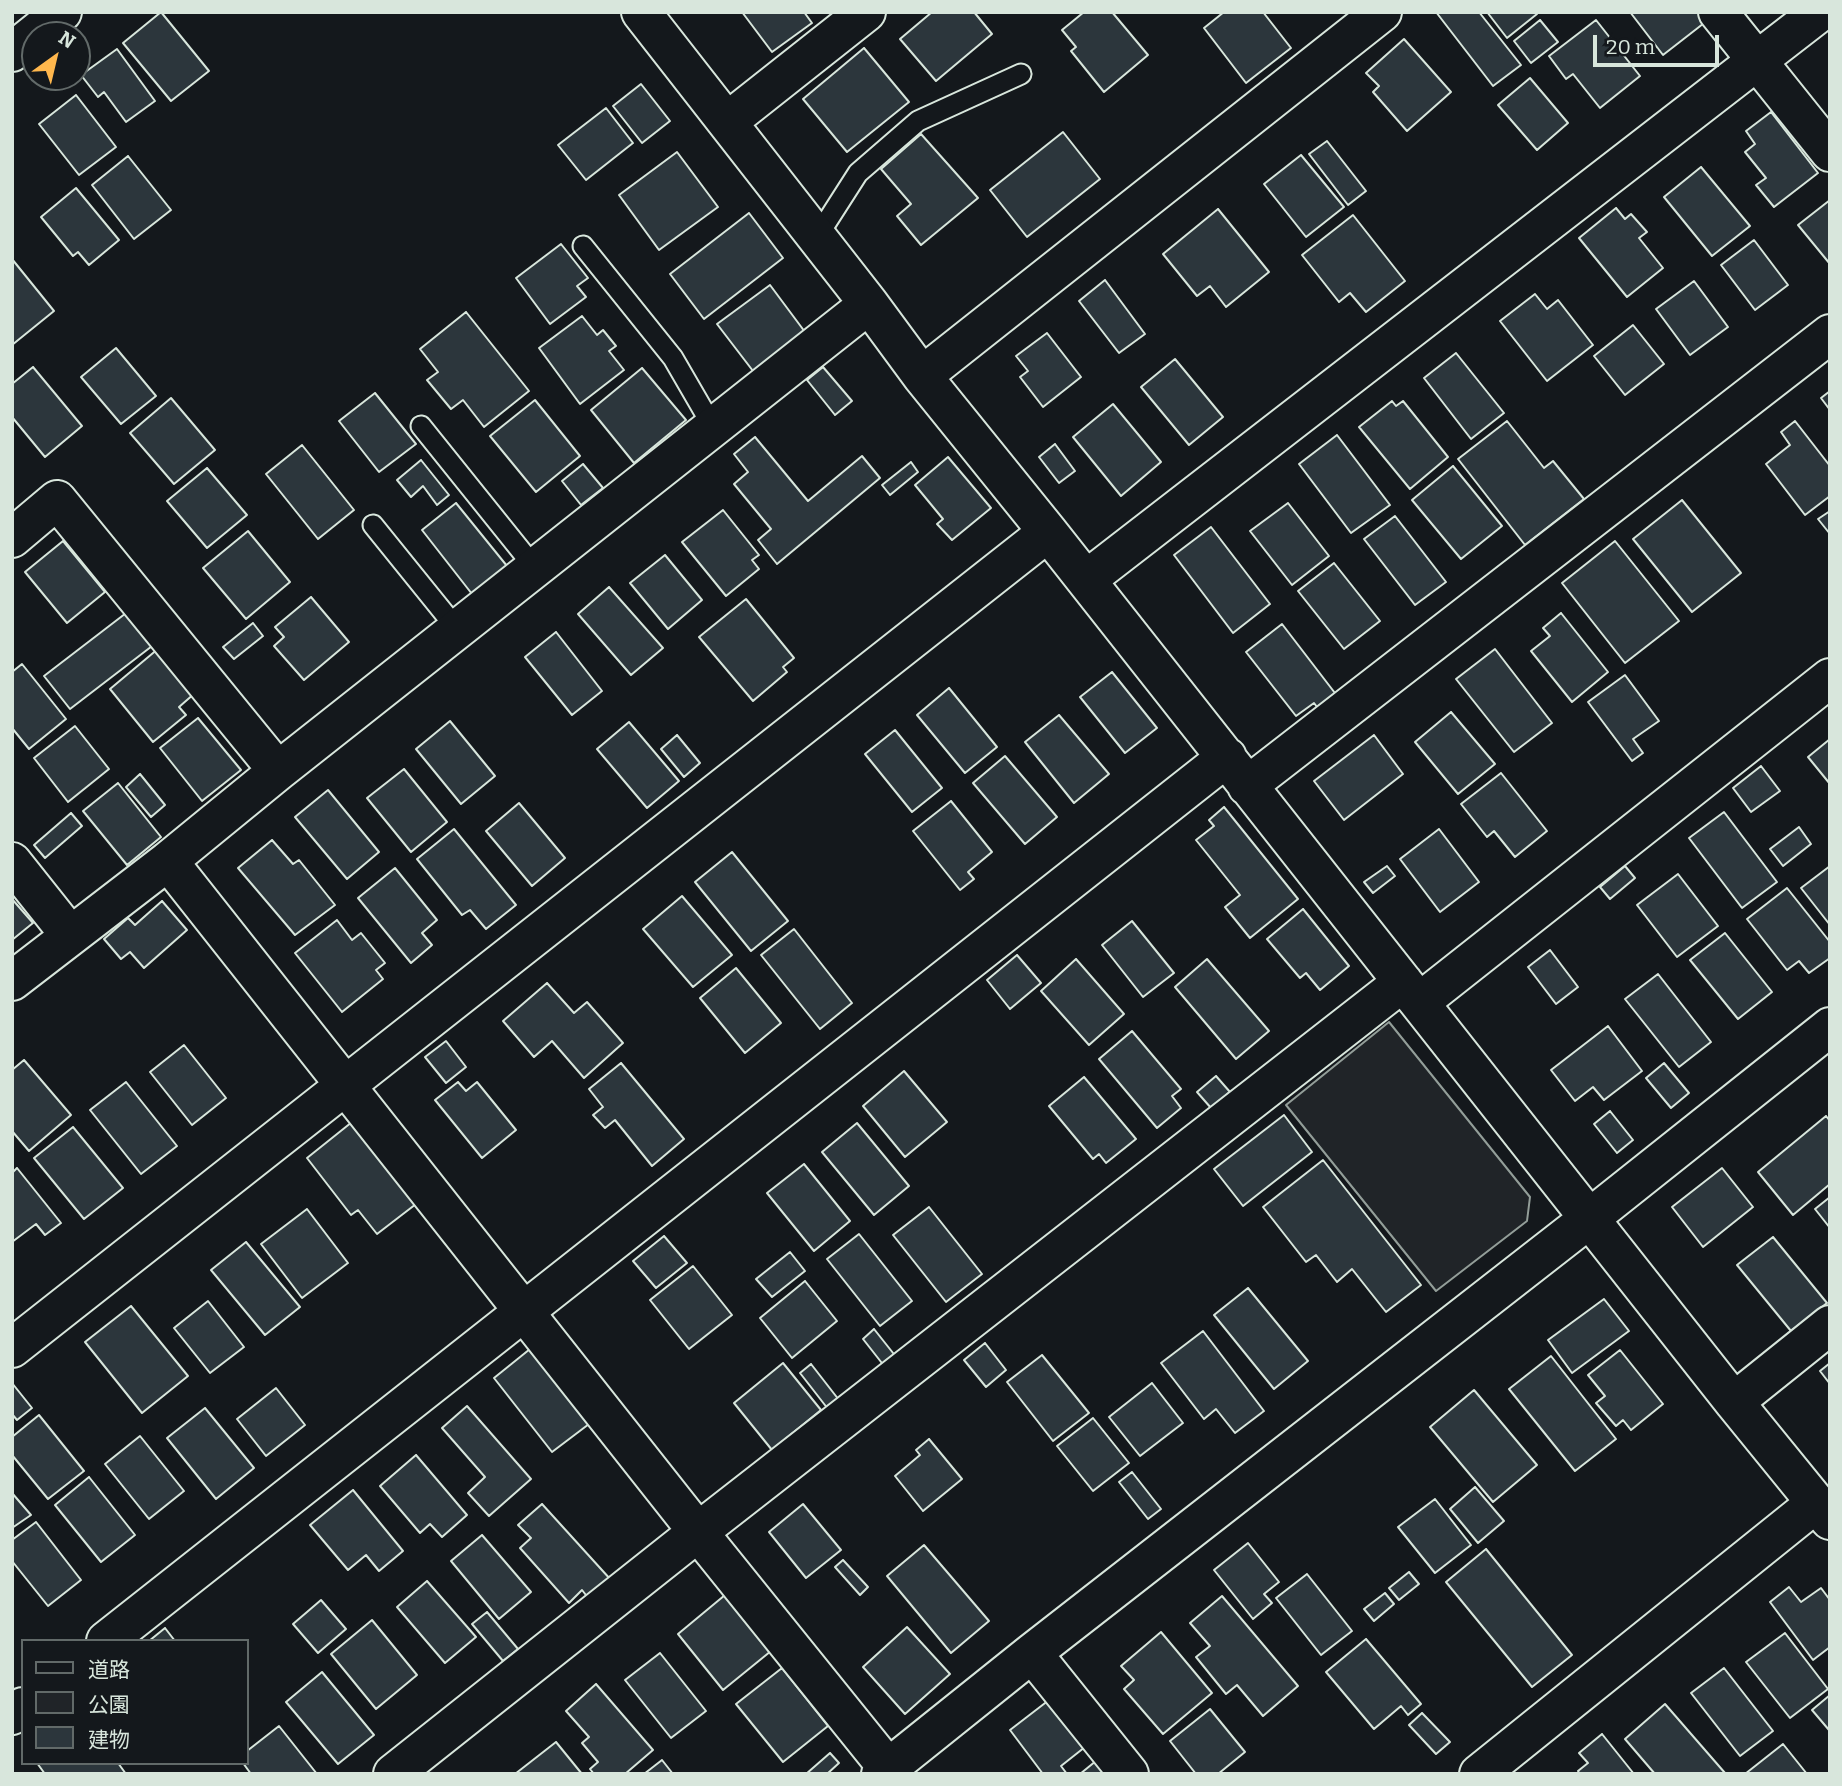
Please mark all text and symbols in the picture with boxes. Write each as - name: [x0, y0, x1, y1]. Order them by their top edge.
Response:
- north arrow: [21, 21, 91, 91]
- scale bar: [1597, 21, 1723, 65]
- text: N: [54, 26, 79, 53]
- text: 20 m: [1606, 34, 1655, 60]
- legend: [21, 1639, 248, 1765]
- text: 道路: [88, 1657, 130, 1683]
- text: 公園: [88, 1692, 130, 1718]
- text: 建物: [88, 1727, 130, 1753]

